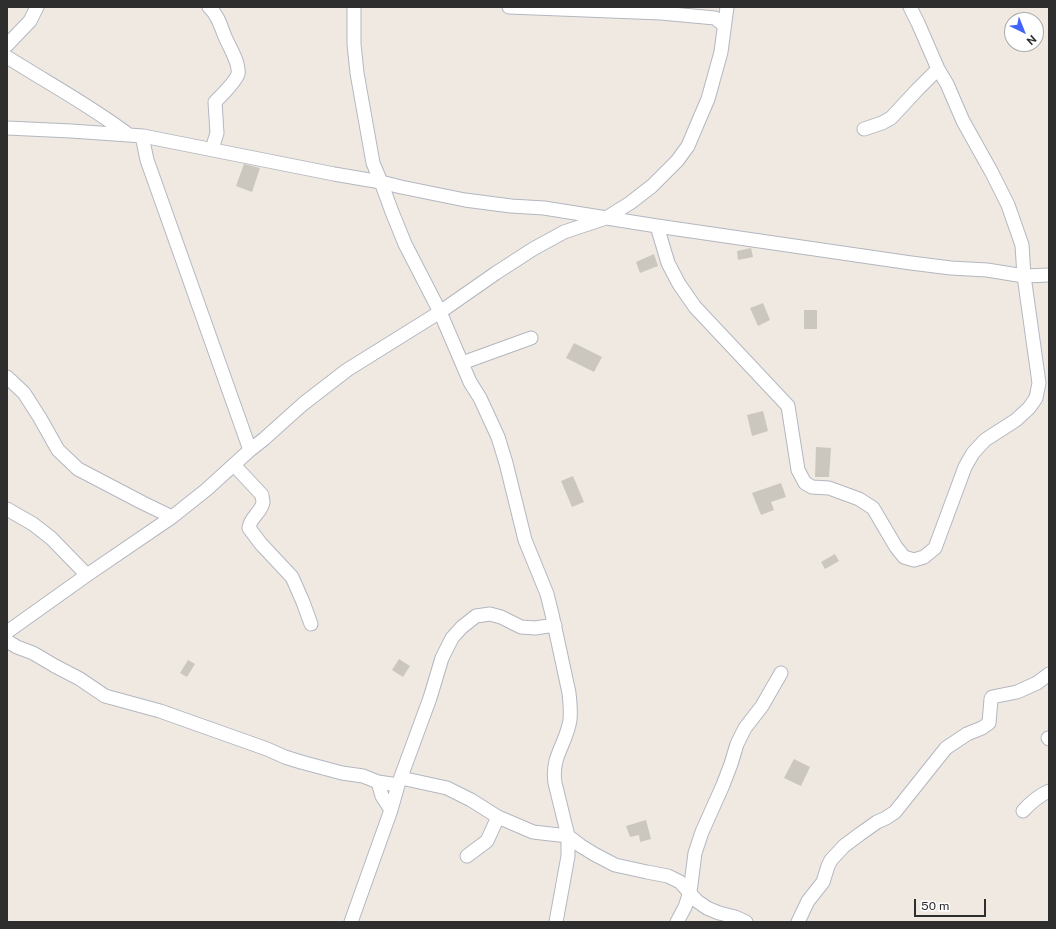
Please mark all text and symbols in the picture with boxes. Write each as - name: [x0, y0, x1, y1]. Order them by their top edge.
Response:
- north arrow: [1004, 12, 1044, 52]
- text: N: [1024, 33, 1039, 47]
- scale bar: [916, 891, 988, 917]
- text: 50 m: [921, 899, 949, 913]

